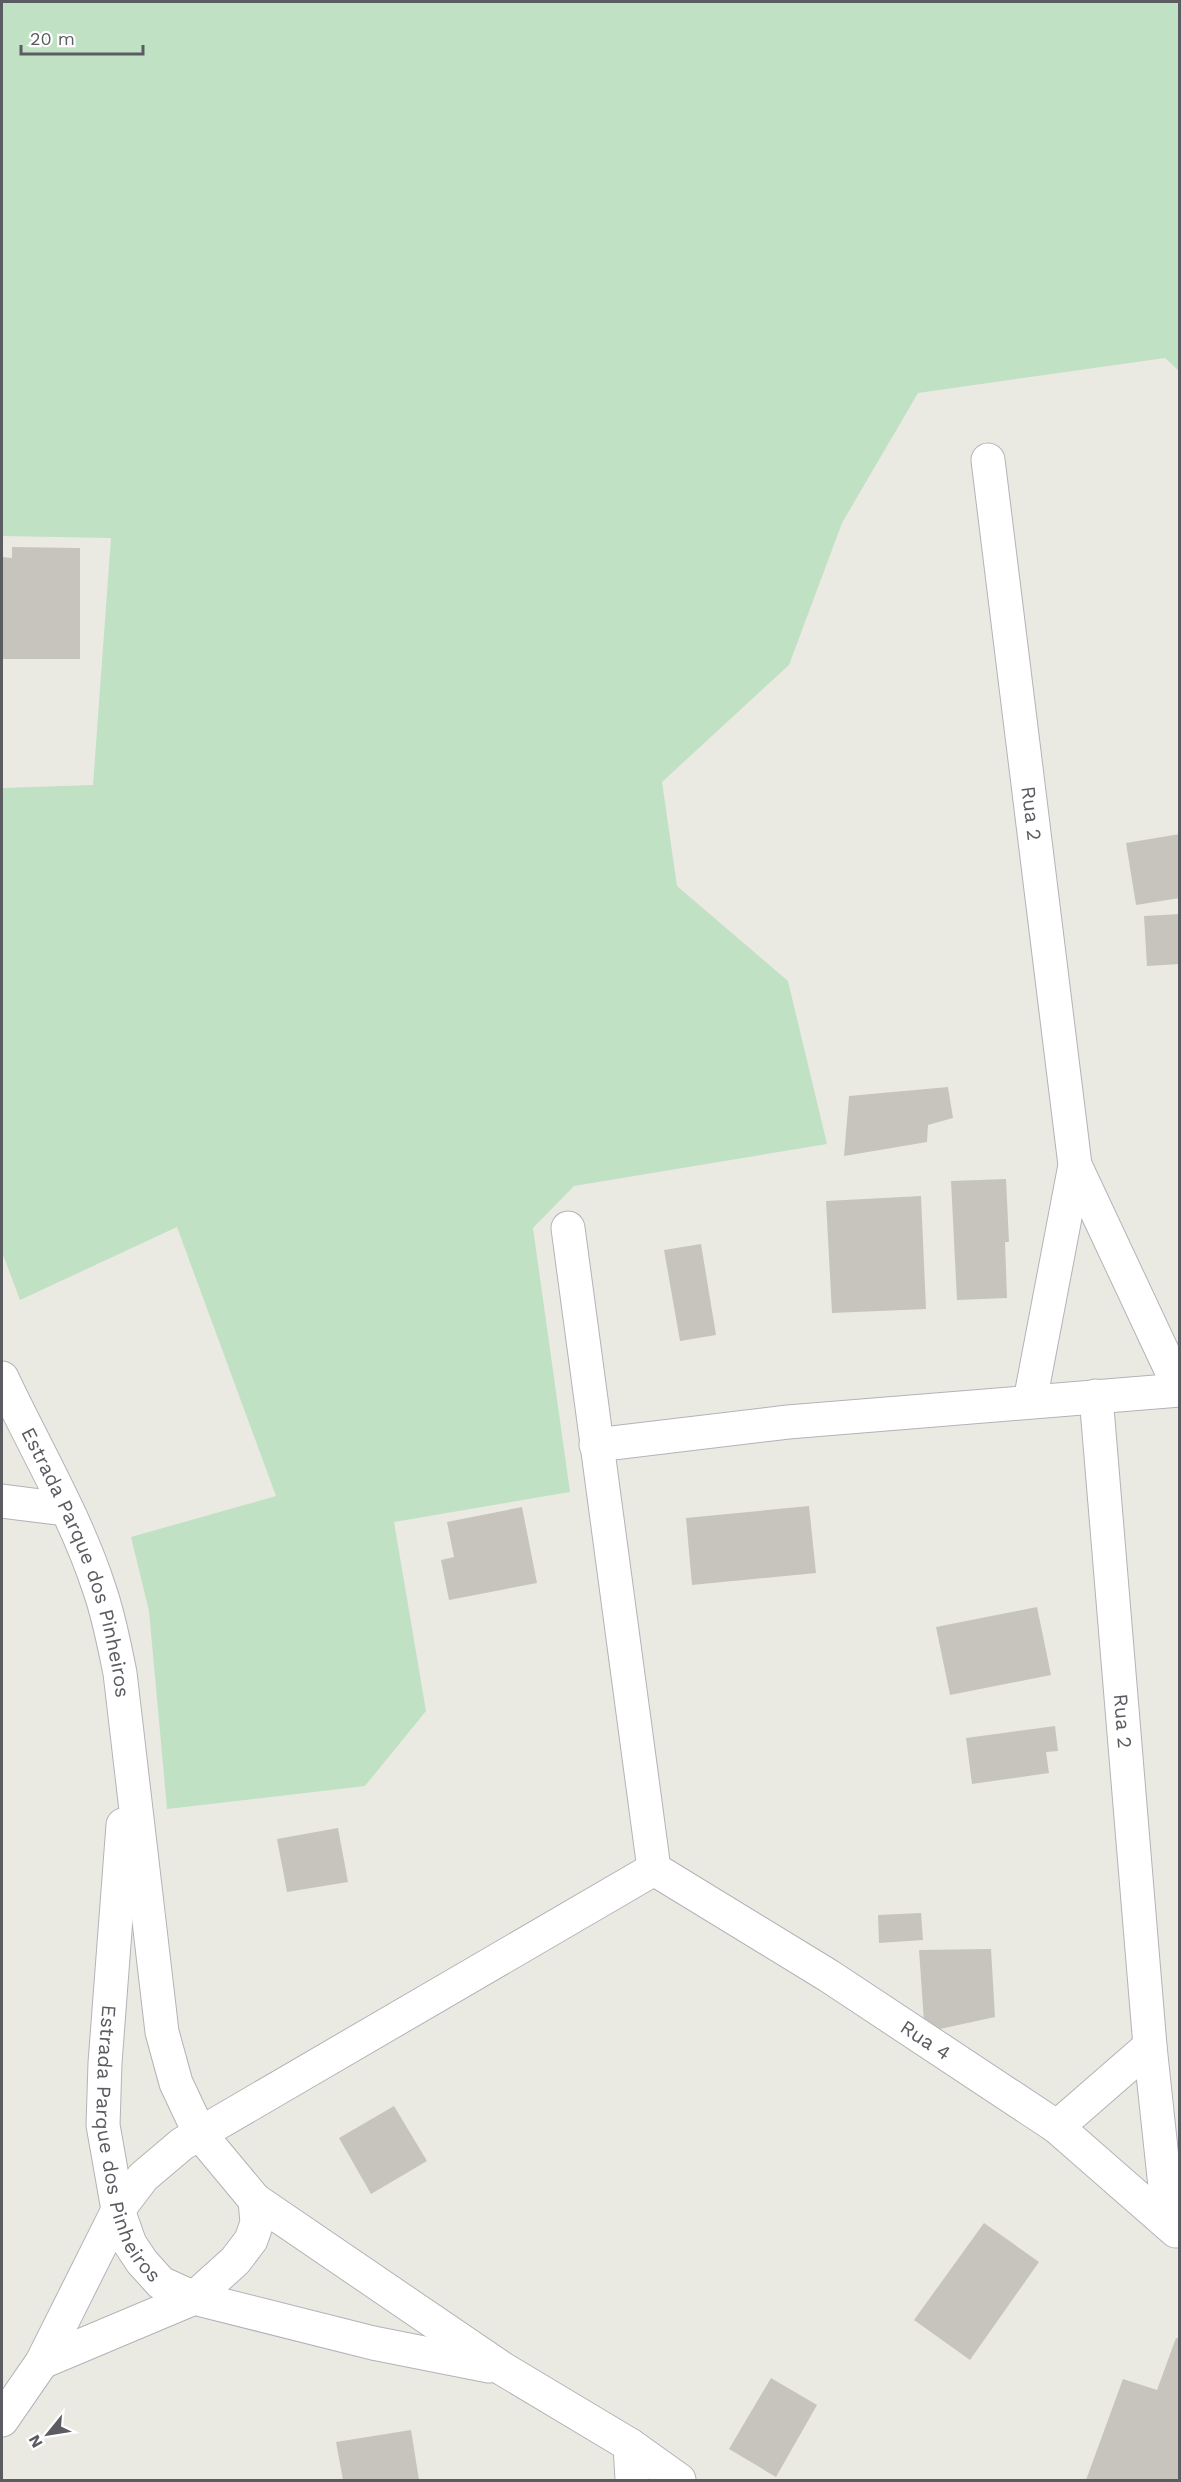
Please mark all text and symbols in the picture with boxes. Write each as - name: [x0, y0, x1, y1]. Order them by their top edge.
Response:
- scale bar: [21, 18, 142, 56]
- text: 20 m: [30, 28, 75, 49]
- street label: Rua 2: [1016, 785, 1047, 842]
- street label: Estrada Parque dos Pinheiros: [16, 1423, 135, 1699]
- street label: Rua 2: [1109, 1693, 1137, 1749]
- street label: Estrada Parque dos Pinheiros: [91, 2004, 166, 2287]
- street label: Rua 4: [896, 2015, 955, 2065]
- north arrow: [18, 2404, 78, 2464]
- text: N: [24, 2431, 47, 2451]

